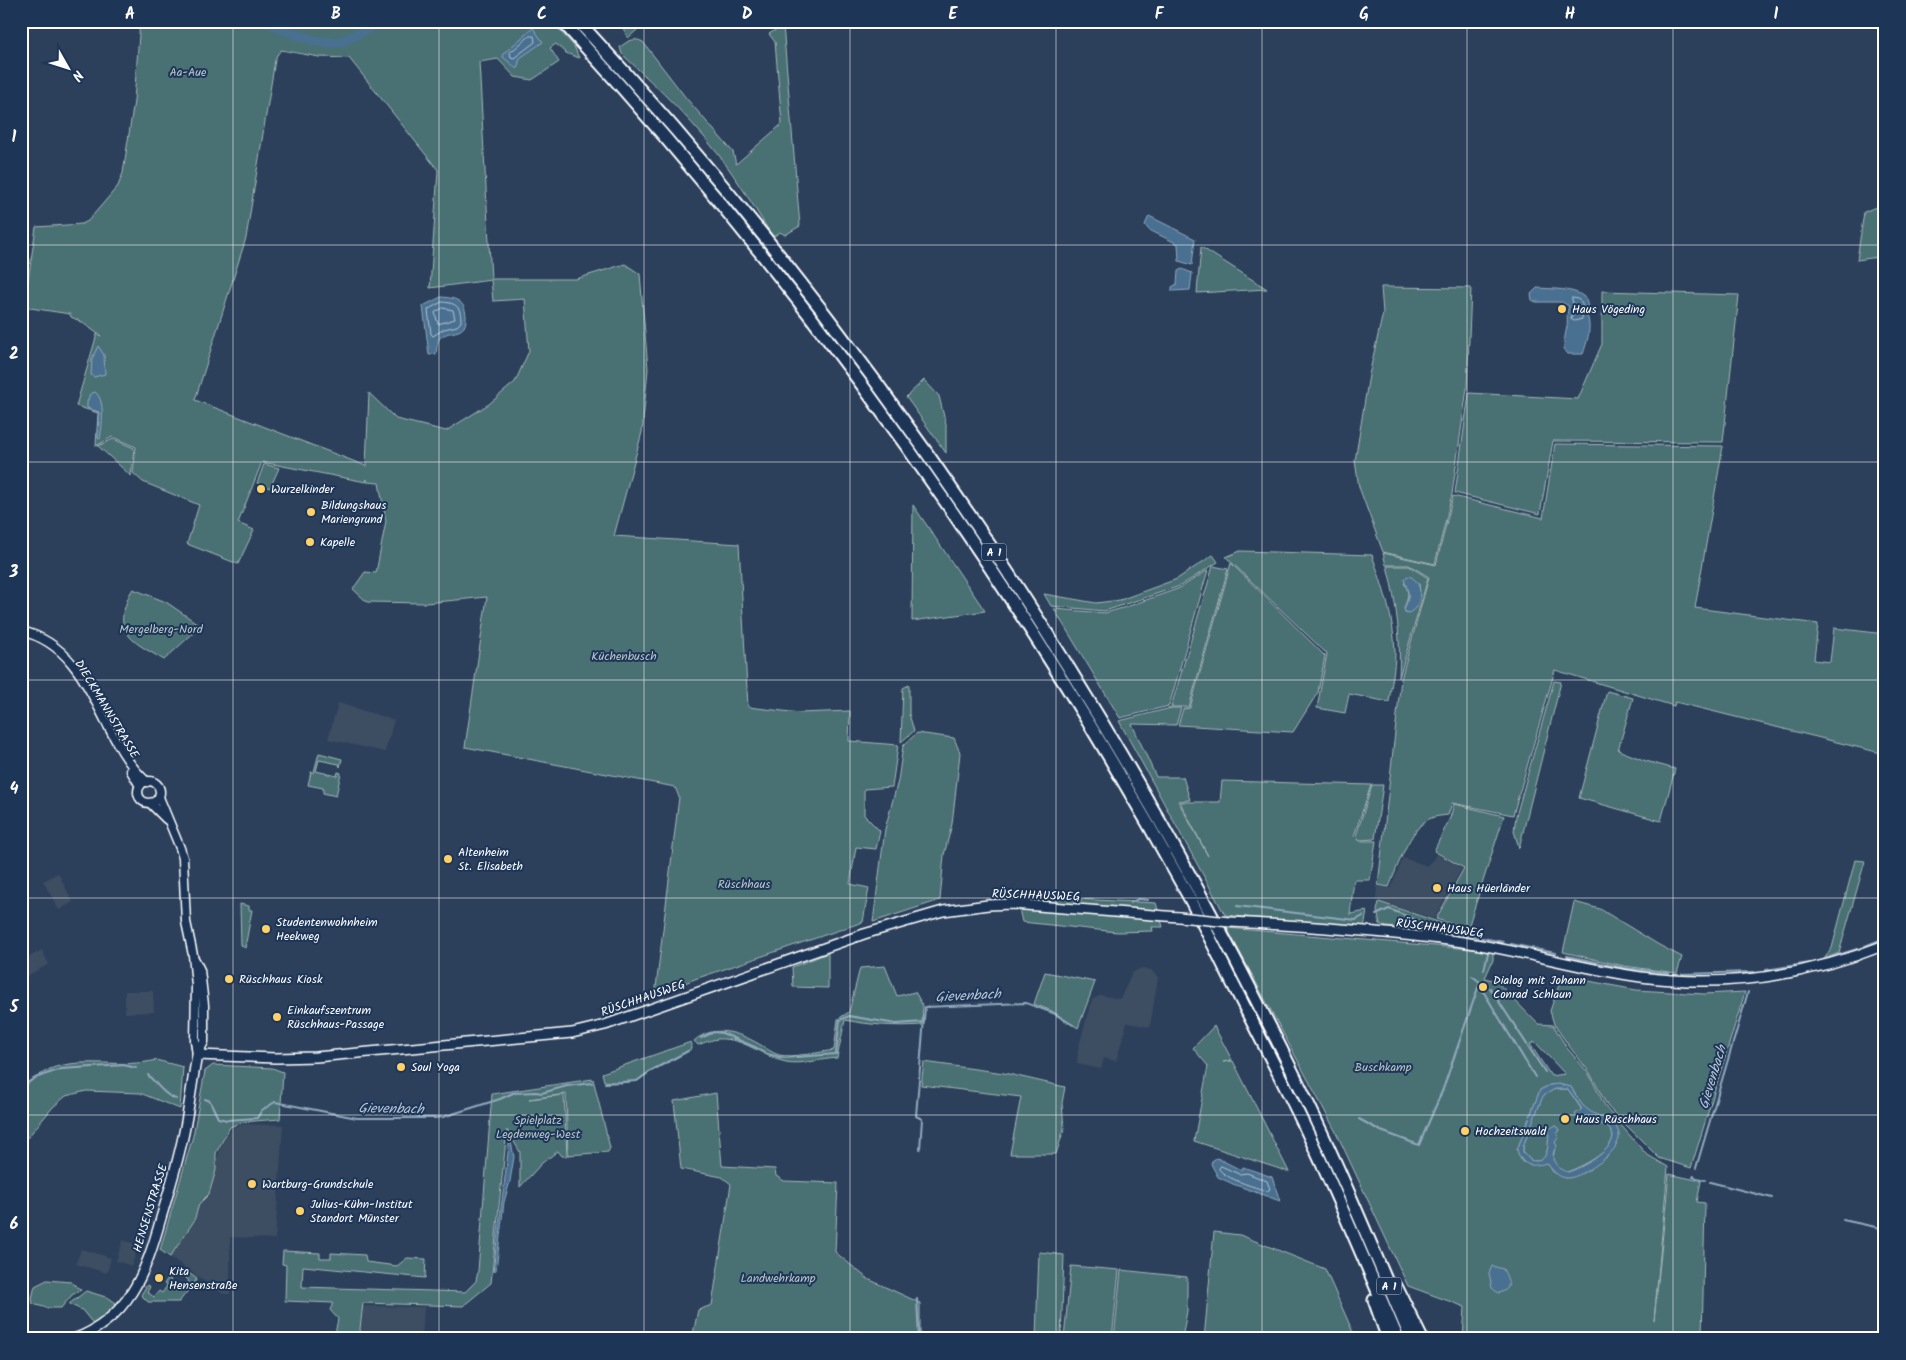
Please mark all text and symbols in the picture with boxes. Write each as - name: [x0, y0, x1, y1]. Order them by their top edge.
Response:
- text: A: [125, 2, 135, 27]
- text: B: [331, 2, 341, 27]
- text: C: [537, 2, 547, 27]
- text: D: [742, 2, 753, 27]
- text: E: [949, 2, 959, 27]
- text: F: [1155, 2, 1165, 27]
- text: G: [1359, 2, 1369, 27]
- text: H: [1565, 2, 1575, 27]
- text: I: [1774, 2, 1779, 27]
- north arrow: [42, 42, 92, 92]
- park label: Aa-Aue: [170, 63, 207, 82]
- text: N: [66, 65, 89, 86]
- text: 1: [12, 125, 17, 150]
- place label: Haus Vögeding: [1572, 300, 1646, 319]
- marker: Haus Vögeding: [1556, 303, 1568, 315]
- text: 2: [9, 342, 19, 367]
- place label: Wurzelkinder: [271, 480, 335, 499]
- marker: Wurzelkinder: [255, 483, 267, 495]
- place label: Bildungshaus Mariengrund: [321, 496, 386, 529]
- marker: Bildungshaus Mariengrund: [305, 506, 317, 518]
- place label: Kapelle: [320, 533, 356, 552]
- marker: Kapelle: [304, 536, 316, 548]
- road number: A 1: [982, 544, 1006, 560]
- text: 3: [9, 560, 19, 585]
- park label: Mergelberg-Nord: [119, 620, 204, 639]
- park label: Küchenbusch: [591, 647, 657, 666]
- street label: DIECKMANNSTRASSE: [69, 656, 144, 763]
- text: 4: [10, 777, 19, 802]
- place label: Altenheim St. Elisabeth: [458, 843, 523, 876]
- marker: Altenheim St. Elisabeth: [442, 853, 454, 865]
- park label: Rüschhaus: [718, 875, 770, 894]
- place label: Haus Hüerländer: [1447, 879, 1531, 898]
- marker: Haus Hüerländer: [1431, 882, 1443, 894]
- street label: RÜSCHHAUSWEG: [992, 884, 1080, 907]
- place label: Studentenwohnheim Heekweg: [276, 913, 378, 946]
- street label: RÜSCHHAUSWEG: [1395, 914, 1485, 943]
- marker: Studentenwohnheim Heekweg: [260, 923, 272, 935]
- place label: Rüschhaus Kiosk: [239, 970, 323, 989]
- place label: Dialog mit Johann Conrad Schlaun: [1493, 971, 1586, 1004]
- marker: Rüschhaus Kiosk: [223, 973, 235, 985]
- street label: RÜSCHHAUSWEG: [598, 975, 688, 1022]
- marker: Dialog mit Johann Conrad Schlaun: [1477, 981, 1489, 993]
- water label: Gievenbach: [935, 983, 1003, 1009]
- text: 5: [9, 995, 20, 1020]
- place label: Einkaufszentrum Rüschhaus-Passage: [287, 1001, 385, 1034]
- marker: Einkaufszentrum Rüschhaus-Passage: [271, 1011, 283, 1023]
- water label: Gievenbach: [1693, 1041, 1733, 1112]
- place label: Soul Yoga: [411, 1058, 460, 1077]
- park label: Buschkamp: [1355, 1058, 1412, 1077]
- marker: Soul Yoga: [395, 1061, 407, 1073]
- water label: Gievenbach: [358, 1097, 425, 1121]
- place label: Haus Rüschhaus: [1575, 1110, 1657, 1129]
- park label: Spielplatz Legdenweg-West: [496, 1111, 581, 1144]
- marker: Haus Rüschhaus: [1559, 1113, 1571, 1125]
- place label: Hochzeitswald: [1475, 1122, 1547, 1141]
- marker: Hochzeitswald: [1459, 1125, 1471, 1137]
- street label: HENSENSTRASSE: [128, 1161, 173, 1255]
- place label: Wartburg-Grundschule: [262, 1175, 374, 1194]
- marker: Wartburg-Grundschule: [246, 1178, 258, 1190]
- place label: Julius-Kühn-Institut Standort Münster: [310, 1195, 413, 1228]
- marker: Julius-Kühn-Institut Standort Münster: [294, 1205, 306, 1217]
- text: 6: [10, 1212, 19, 1237]
- place label: Kita Hensenstraße: [169, 1262, 238, 1295]
- park label: Landwehrkamp: [741, 1269, 816, 1288]
- marker: Kita Hensenstraße: [153, 1272, 165, 1284]
- road number: A 1: [1376, 1278, 1402, 1294]

